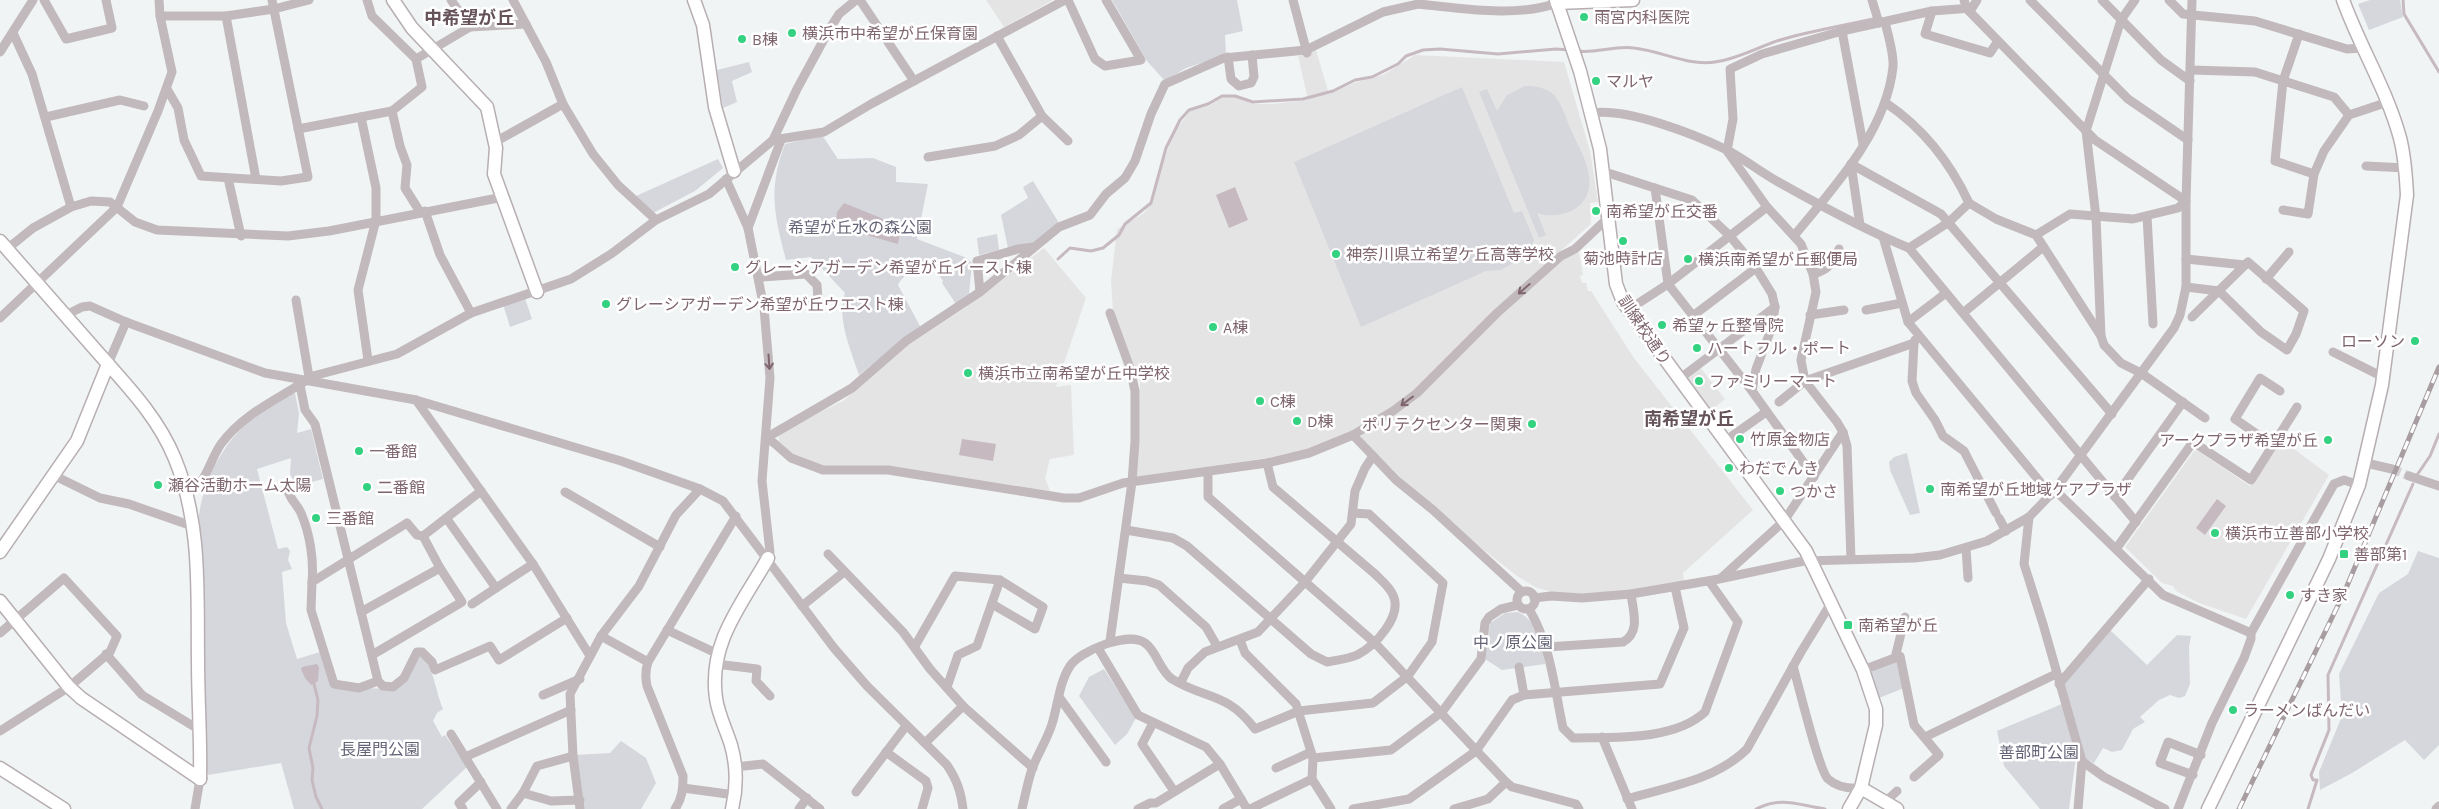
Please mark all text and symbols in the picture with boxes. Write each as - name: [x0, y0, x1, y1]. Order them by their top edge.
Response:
- district label: 中希望が丘: [424, 7, 514, 29]
- place label: 雨宮内科医院: [1594, 8, 1690, 27]
- marker: 雨宮内科医院: [1578, 11, 1590, 23]
- place label: 横浜市中希望が丘保育園: [802, 24, 978, 43]
- marker: 横浜市中希望が丘保育園: [786, 27, 798, 39]
- place label: B棟: [752, 30, 778, 49]
- marker: B棟: [736, 33, 748, 45]
- place label: マルヤ: [1606, 72, 1654, 91]
- marker: マルヤ: [1590, 75, 1602, 87]
- place label: 南希望が丘交番: [1606, 202, 1718, 221]
- marker: 南希望が丘交番: [1590, 205, 1602, 217]
- park label: 希望が丘水の森公園: [788, 218, 932, 237]
- marker: 菊池時計店: [1617, 235, 1629, 247]
- place label: 神奈川県立希望ケ丘高等学校: [1346, 245, 1554, 264]
- marker: 神奈川県立希望ケ丘高等学校: [1330, 248, 1342, 260]
- place label: 菊池時計店: [1583, 249, 1663, 268]
- place label: 横浜南希望が丘郵便局: [1698, 250, 1858, 269]
- marker: 横浜南希望が丘郵便局: [1682, 253, 1694, 265]
- place label: グレーシアガーデン希望が丘イースト棟: [745, 258, 1032, 277]
- marker: グレーシアガーデン希望が丘イースト棟: [729, 261, 741, 273]
- one-way arrow: [1518, 283, 1531, 294]
- street label: 訓練校通り: [1614, 292, 1675, 369]
- place label: グレーシアガーデン希望が丘ウエスト棟: [616, 295, 904, 314]
- marker: グレーシアガーデン希望が丘ウエスト棟: [600, 298, 612, 310]
- place label: 希望ヶ丘整骨院: [1672, 316, 1784, 335]
- place label: A棟: [1223, 318, 1248, 337]
- marker: 希望ヶ丘整骨院: [1656, 319, 1668, 331]
- marker: A棟: [1207, 321, 1219, 333]
- place label: ローソン: [2341, 332, 2405, 351]
- marker: ローソン: [2409, 335, 2421, 347]
- place label: ハートフル・ポート: [1707, 339, 1851, 358]
- marker: ハートフル・ポート: [1691, 342, 1703, 354]
- one-way arrow: [764, 354, 773, 370]
- place label: 横浜市立南希望が丘中学校: [978, 364, 1170, 383]
- marker: 横浜市立南希望が丘中学校: [962, 367, 974, 379]
- place label: ファミリーマート: [1709, 372, 1837, 391]
- marker: ファミリーマート: [1693, 375, 1705, 387]
- place label: C棟: [1270, 392, 1296, 411]
- marker: C棟: [1254, 395, 1266, 407]
- one-way arrow: [1400, 396, 1414, 406]
- district label: 南希望が丘: [1644, 408, 1734, 430]
- place label: D棟: [1307, 412, 1334, 431]
- marker: D棟: [1291, 415, 1303, 427]
- place label: ポリテクセンター関東: [1362, 415, 1522, 434]
- marker: ポリテクセンター関東: [1526, 418, 1538, 430]
- place label: 竹原金物店: [1750, 430, 1830, 449]
- place label: アークプラザ希望が丘: [2159, 431, 2318, 450]
- marker: 竹原金物店: [1734, 433, 1746, 445]
- marker: アークプラザ希望が丘: [2322, 434, 2334, 446]
- place label: 一番館: [369, 442, 417, 461]
- marker: 一番館: [353, 445, 365, 457]
- place label: わだでんき: [1739, 459, 1819, 478]
- marker: わだでんき: [1723, 462, 1735, 474]
- place label: 瀬谷活動ホーム太陽: [168, 476, 312, 495]
- place label: 二番館: [377, 478, 425, 497]
- marker: 瀬谷活動ホーム太陽: [152, 479, 164, 491]
- place label: 南希望が丘地域ケアプラザ: [1940, 480, 2132, 499]
- marker: 二番館: [361, 481, 373, 493]
- place label: つかさ: [1790, 482, 1838, 501]
- marker: 南希望が丘地域ケアプラザ: [1924, 483, 1936, 495]
- marker: つかさ: [1774, 485, 1786, 497]
- place label: 三番館: [326, 509, 374, 528]
- marker: 三番館: [310, 512, 322, 524]
- place label: 横浜市立善部小学校: [2225, 524, 2369, 543]
- marker: 横浜市立善部小学校: [2209, 527, 2221, 539]
- place label: 善部第1: [2354, 545, 2407, 564]
- marker: 善部第1: [2338, 548, 2350, 560]
- place label: すき家: [2300, 586, 2348, 605]
- marker: すき家: [2284, 589, 2296, 601]
- place label: 南希望が丘: [1858, 616, 1938, 635]
- marker: 南希望が丘: [1842, 619, 1854, 631]
- park label: 中ノ原公園: [1473, 633, 1553, 652]
- place label: ラーメンばんだい: [2243, 701, 2370, 720]
- marker: ラーメンばんだい: [2227, 704, 2239, 716]
- park label: 長屋門公園: [340, 740, 420, 759]
- park label: 善部町公園: [1999, 743, 2079, 762]

